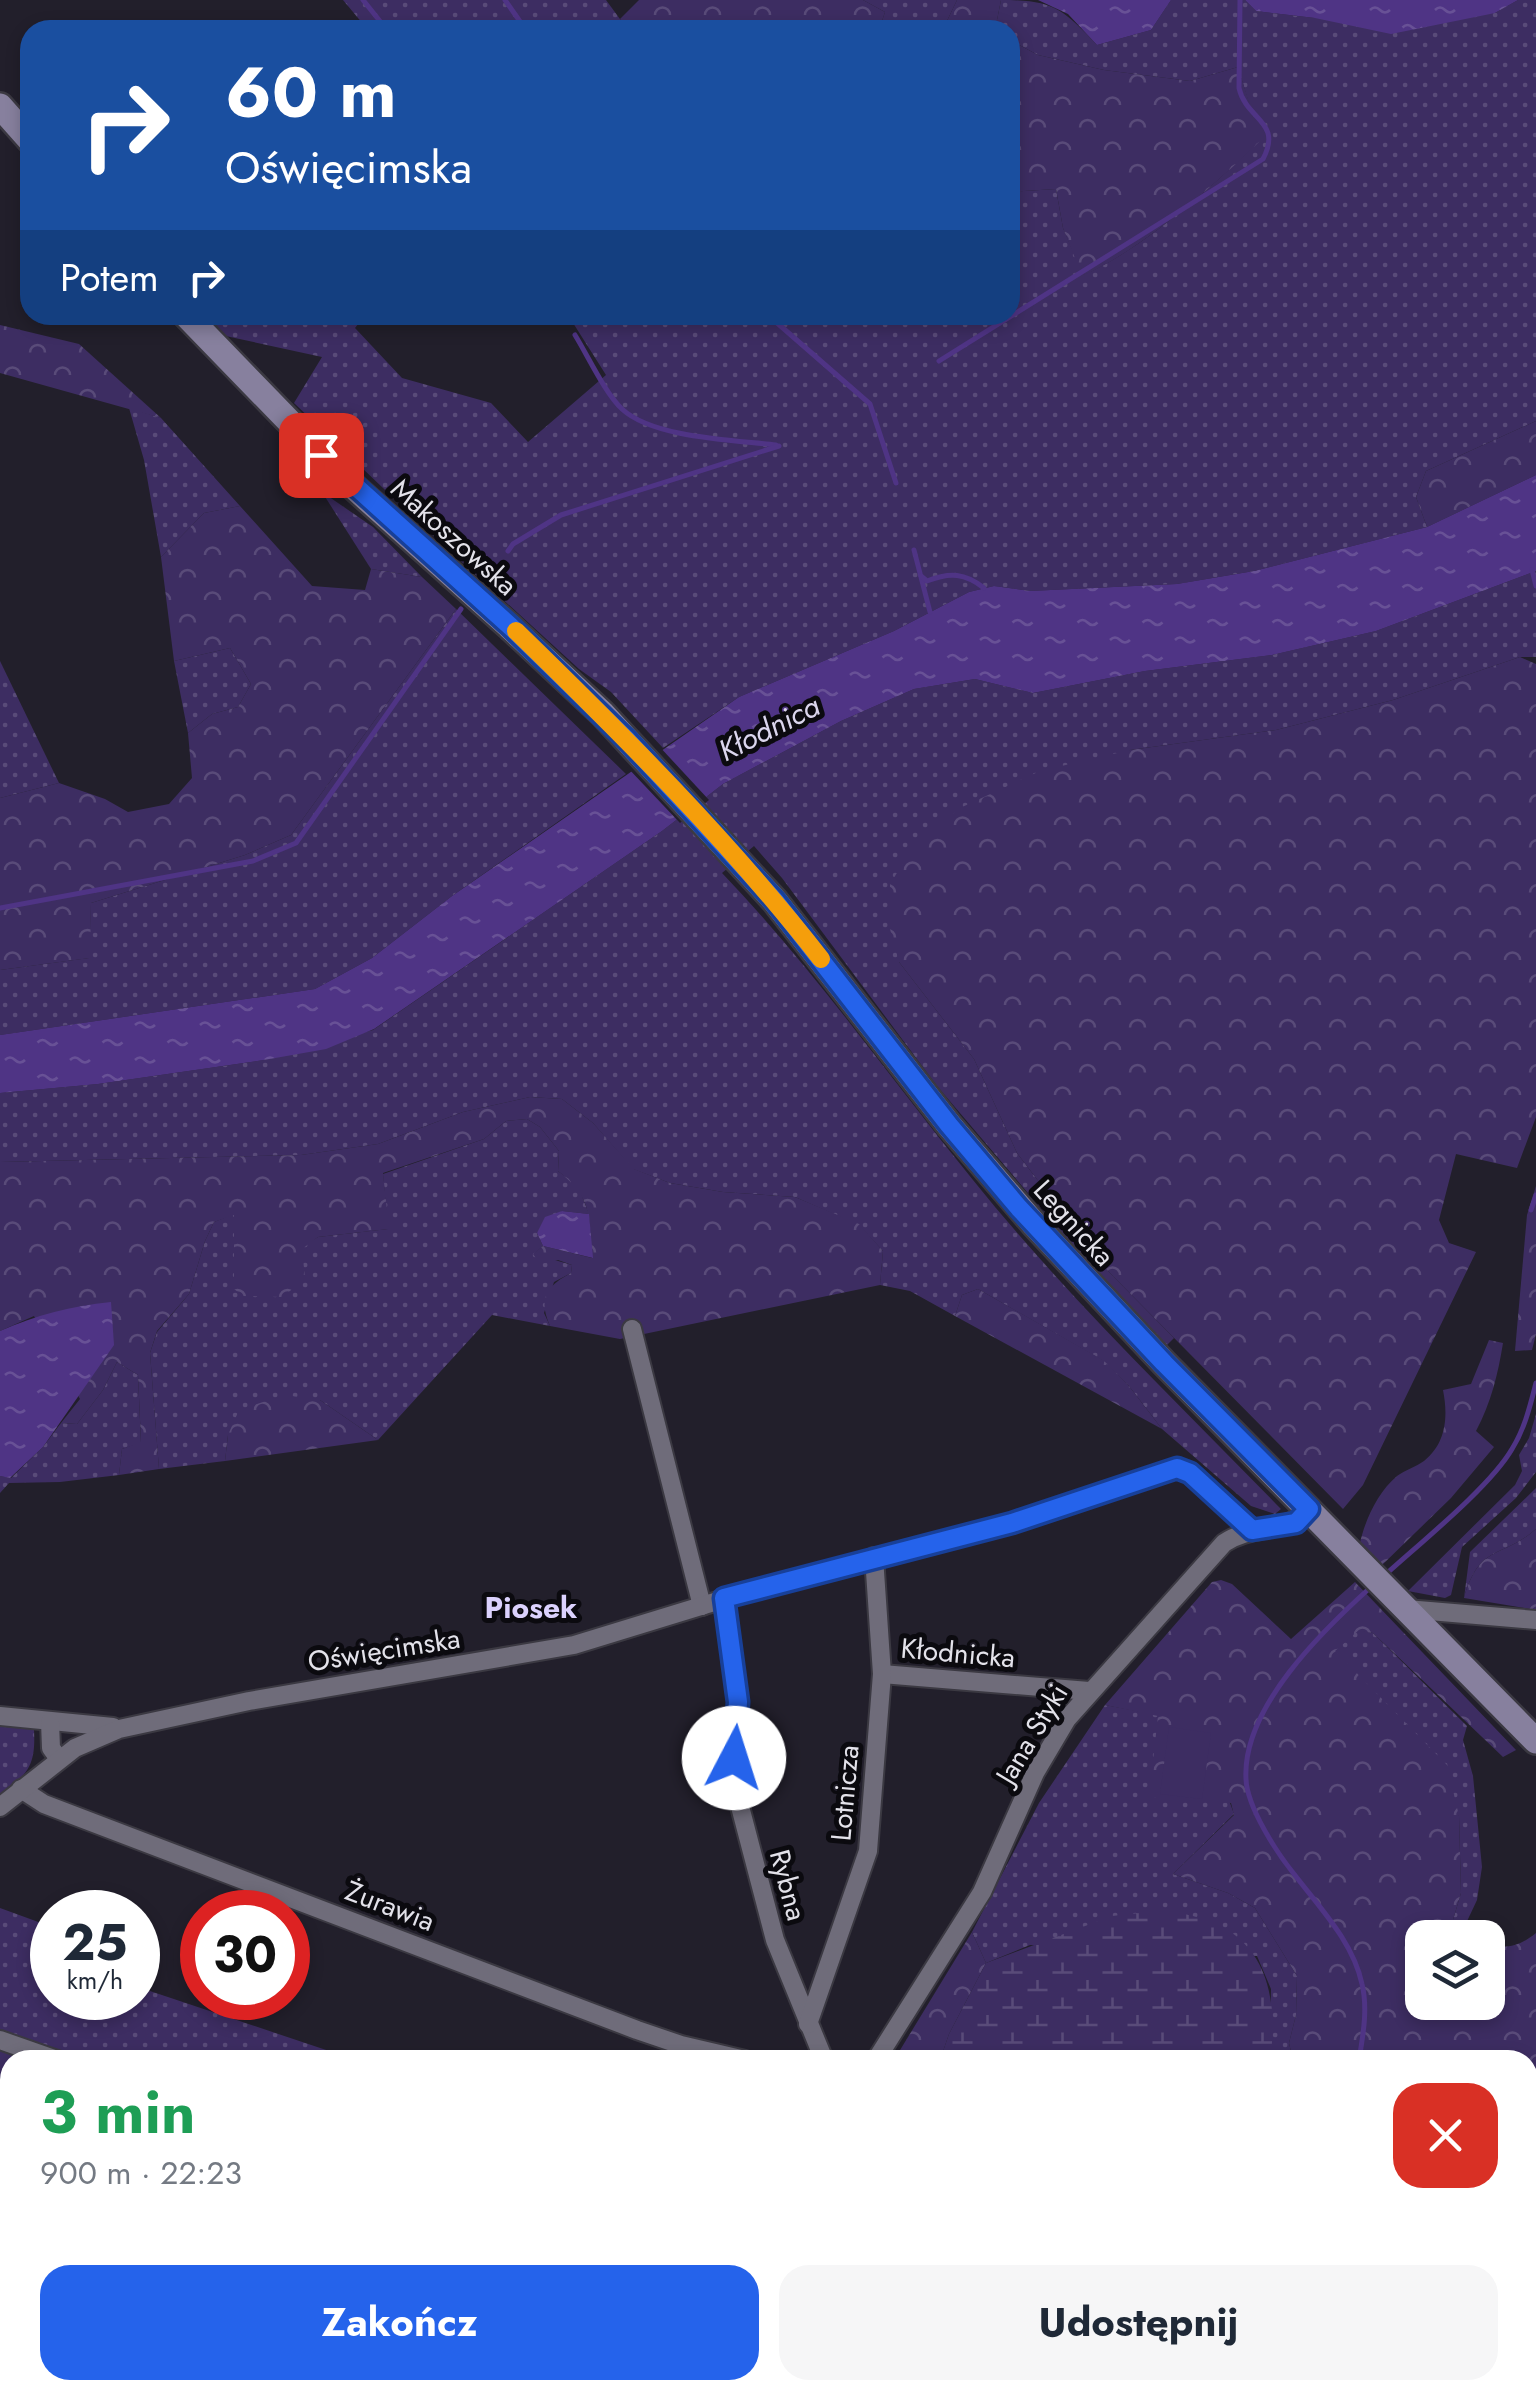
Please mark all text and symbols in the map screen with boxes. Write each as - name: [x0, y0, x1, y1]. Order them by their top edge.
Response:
- text: 60 m: [225, 42, 397, 143]
- icon: right: [60, 60, 190, 190]
- text: Oświęcimska: [225, 135, 472, 200]
- text: Potem: [60, 250, 159, 305]
- icon: right: [179, 250, 234, 305]
- pin: [279, 413, 364, 498]
- icon: arrive: [294, 428, 349, 483]
- street label: Makoszowska: [382, 469, 526, 605]
- water label: Kłodnica: [711, 684, 828, 772]
- street label: Legnicka: [1024, 1171, 1124, 1275]
- district label: Piosek: [485, 1586, 578, 1629]
- street label: Oświęcimska: [305, 1618, 463, 1682]
- street label: Kłodnicka: [899, 1628, 1017, 1678]
- street label: Jana Styki: [984, 1676, 1078, 1795]
- position arrow: [682, 1706, 786, 1810]
- street label: Lotnicza: [820, 1743, 870, 1843]
- street label: Rybna: [759, 1845, 817, 1925]
- street label: Żurawia: [339, 1870, 441, 1942]
- speed limit sign: 30: [180, 1890, 310, 2020]
- text: 25: [62, 1906, 128, 1979]
- map controls: [1405, 1920, 1505, 2020]
- button: layers: [1405, 1920, 1505, 2020]
- text: km/h: [67, 1962, 123, 1998]
- text: 3 min: [40, 2069, 196, 2156]
- button: close: [1393, 2083, 1498, 2188]
- text: 900 m · 22:23: [40, 2150, 242, 2196]
- button: Zakończ: [40, 2265, 759, 2380]
- button: Udostępnij: [779, 2265, 1498, 2380]

